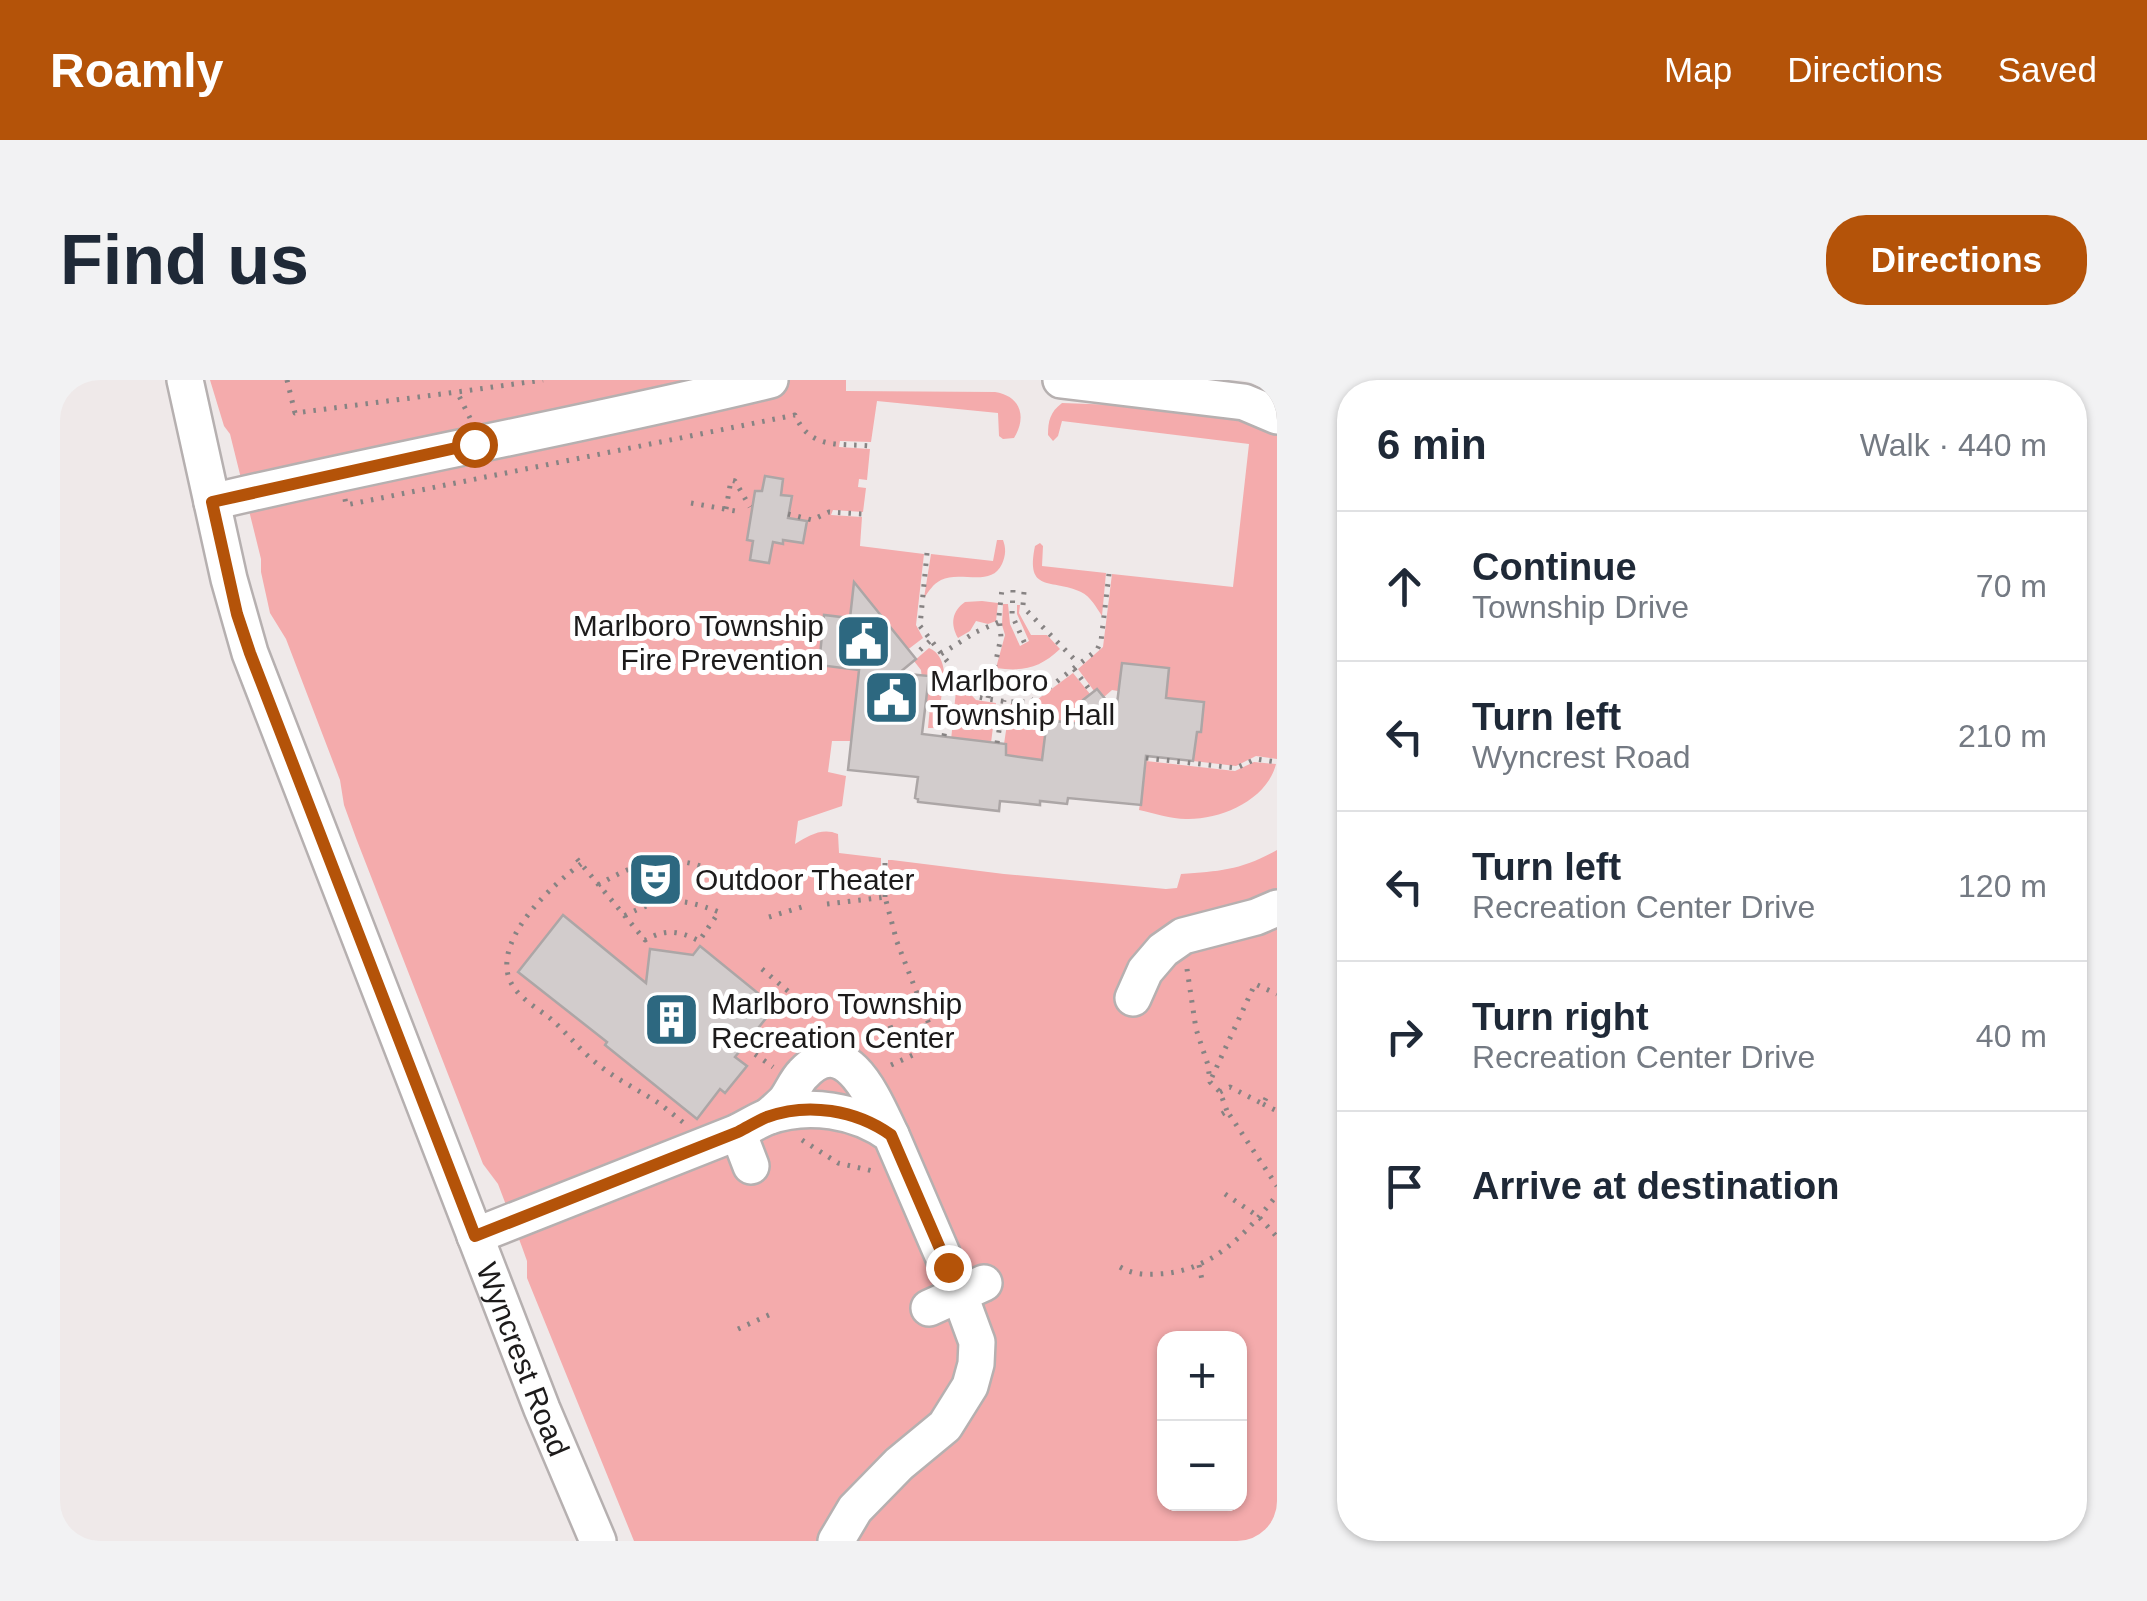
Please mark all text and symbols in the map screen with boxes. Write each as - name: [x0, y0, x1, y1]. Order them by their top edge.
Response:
- text: Roamly: [50, 44, 223, 97]
- text: Map: [1664, 50, 1732, 89]
- text: Directions: [1787, 50, 1943, 89]
- text: Saved: [1998, 50, 2097, 89]
- button: Directions: [1826, 215, 2087, 305]
- text: Find us: [60, 221, 309, 299]
- text: 6 min: [1377, 421, 1487, 468]
- route start: [452, 422, 498, 468]
- text: Walk · 440 m: [1860, 427, 2047, 463]
- text: Continue: [1472, 546, 1637, 588]
- icon: ahead: [1377, 559, 1432, 614]
- text: 70 m: [1976, 568, 2047, 604]
- text: Township Drive: [1472, 589, 1689, 625]
- place label: Marlboro Township Fire Prevention: [573, 609, 824, 676]
- public building icon: Marlboro Township Fire Prevention: [833, 612, 893, 672]
- place label: Marlboro Township Hall: [930, 664, 1115, 731]
- public building icon: Marlboro Township Hall: [861, 667, 921, 727]
- text: Turn left: [1472, 696, 1621, 738]
- icon: left: [1377, 709, 1432, 764]
- text: 210 m: [1958, 718, 2047, 754]
- text: Wyncrest Road: [1472, 739, 1690, 775]
- text: Turn left: [1472, 846, 1621, 888]
- theatre icon: Outdoor Theater: [626, 849, 686, 909]
- icon: left: [1377, 859, 1432, 914]
- place label: Outdoor Theater: [695, 863, 915, 896]
- text: 120 m: [1958, 868, 2047, 904]
- text: Recreation Center Drive: [1472, 889, 1815, 925]
- place label: Marlboro Township Recreation Center: [711, 987, 962, 1054]
- building icon: Marlboro Township Recreation Center: [642, 990, 702, 1050]
- text: Turn right: [1472, 996, 1649, 1038]
- icon: right: [1377, 1009, 1432, 1064]
- text: 40 m: [1976, 1018, 2047, 1054]
- text: Recreation Center Drive: [1472, 1039, 1815, 1075]
- icon: arrive: [1377, 1159, 1432, 1214]
- text: Arrive at destination: [1472, 1165, 1839, 1207]
- route end: [926, 1245, 972, 1291]
- street label: Wyncrest Road: [471, 1258, 576, 1461]
- map controls: [1157, 1331, 1247, 1511]
- button: +: [1157, 1331, 1247, 1421]
- button: −: [1157, 1421, 1247, 1511]

